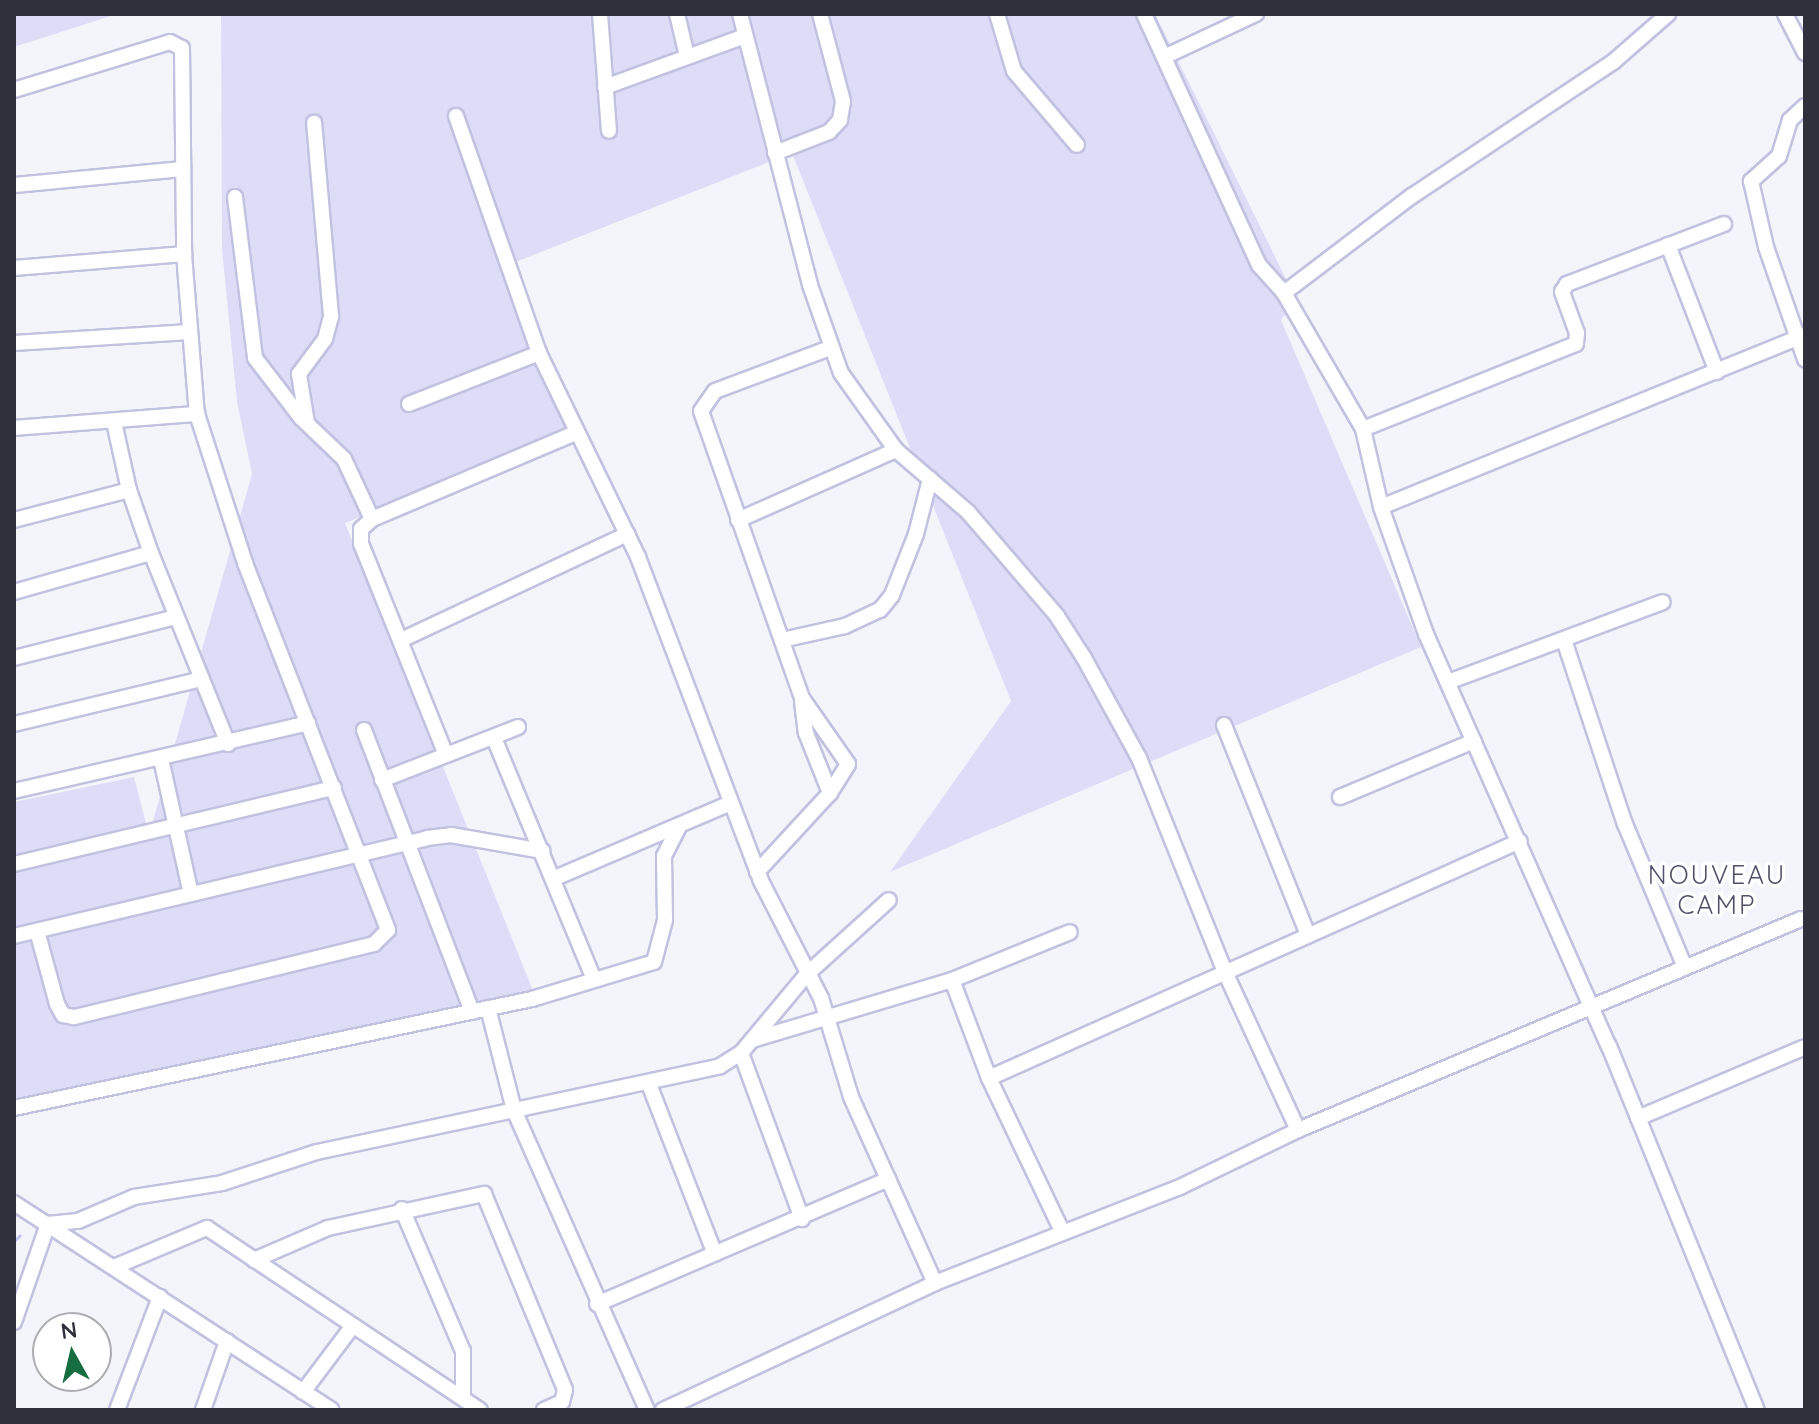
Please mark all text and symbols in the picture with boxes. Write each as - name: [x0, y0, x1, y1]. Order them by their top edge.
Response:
- district label: NOUVEAU CAMP: [1648, 859, 1786, 920]
- north arrow: [32, 1312, 112, 1392]
- text: N: [59, 1315, 79, 1345]

